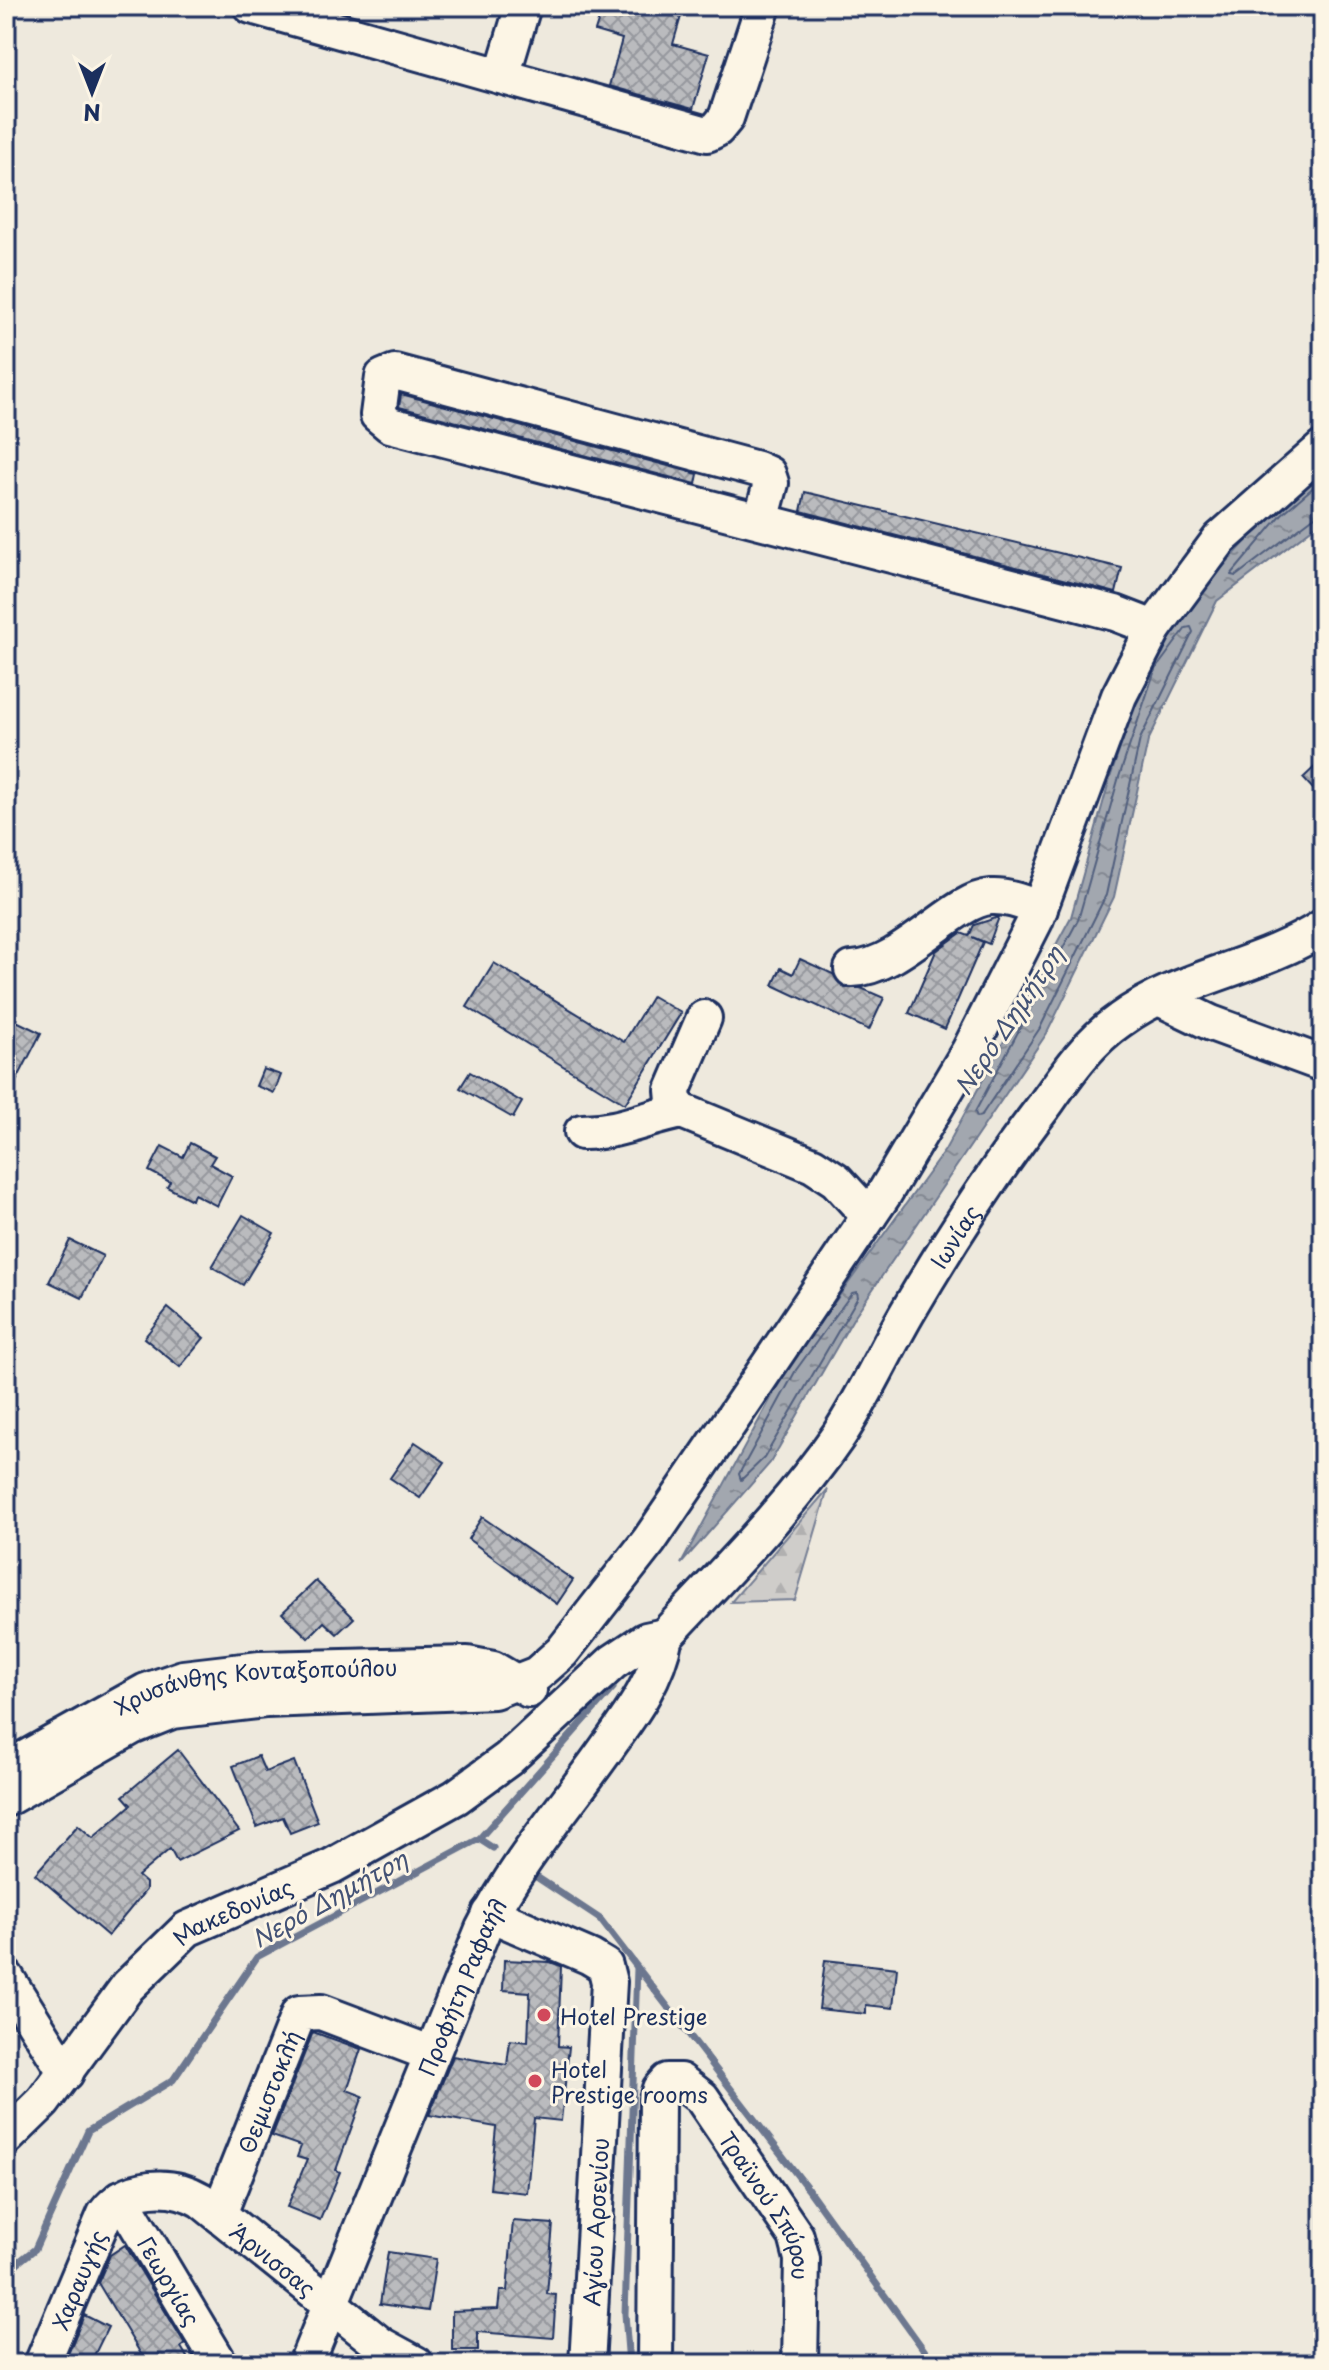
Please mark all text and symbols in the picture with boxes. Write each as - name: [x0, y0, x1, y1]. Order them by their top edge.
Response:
- north arrow: [52, 52, 132, 132]
- text: N: [83, 97, 101, 130]
- water label: Νερό Δημήτρη: [945, 938, 1072, 1102]
- street label: Ιωνίας: [921, 1198, 987, 1274]
- street label: Χρυσάνθης Κονταξοπούλου: [108, 1649, 398, 1722]
- water label: Νερό Δημήτρη: [245, 1840, 414, 1956]
- street label: Μακεδονίας: [164, 1869, 298, 1952]
- street label: Προφήτη Ραφαήλ: [409, 1891, 513, 2080]
- place label: Hotel Prestige: [560, 1999, 708, 2032]
- marker: Hotel Prestige: [535, 2006, 553, 2024]
- street label: Θεμιστοκλή: [228, 2025, 307, 2158]
- place label: Hotel Prestige rooms: [551, 2052, 708, 2110]
- marker: Hotel Prestige rooms: [526, 2072, 544, 2090]
- street label: Τραϊνού Σπύρου: [712, 2124, 819, 2280]
- street label: Αγίου Αρσενίου: [574, 2137, 616, 2307]
- street label: Άρνισσας: [224, 2214, 323, 2303]
- street label: Χαραυγής: [42, 2224, 113, 2334]
- street label: Γεωργίας: [131, 2229, 210, 2331]

